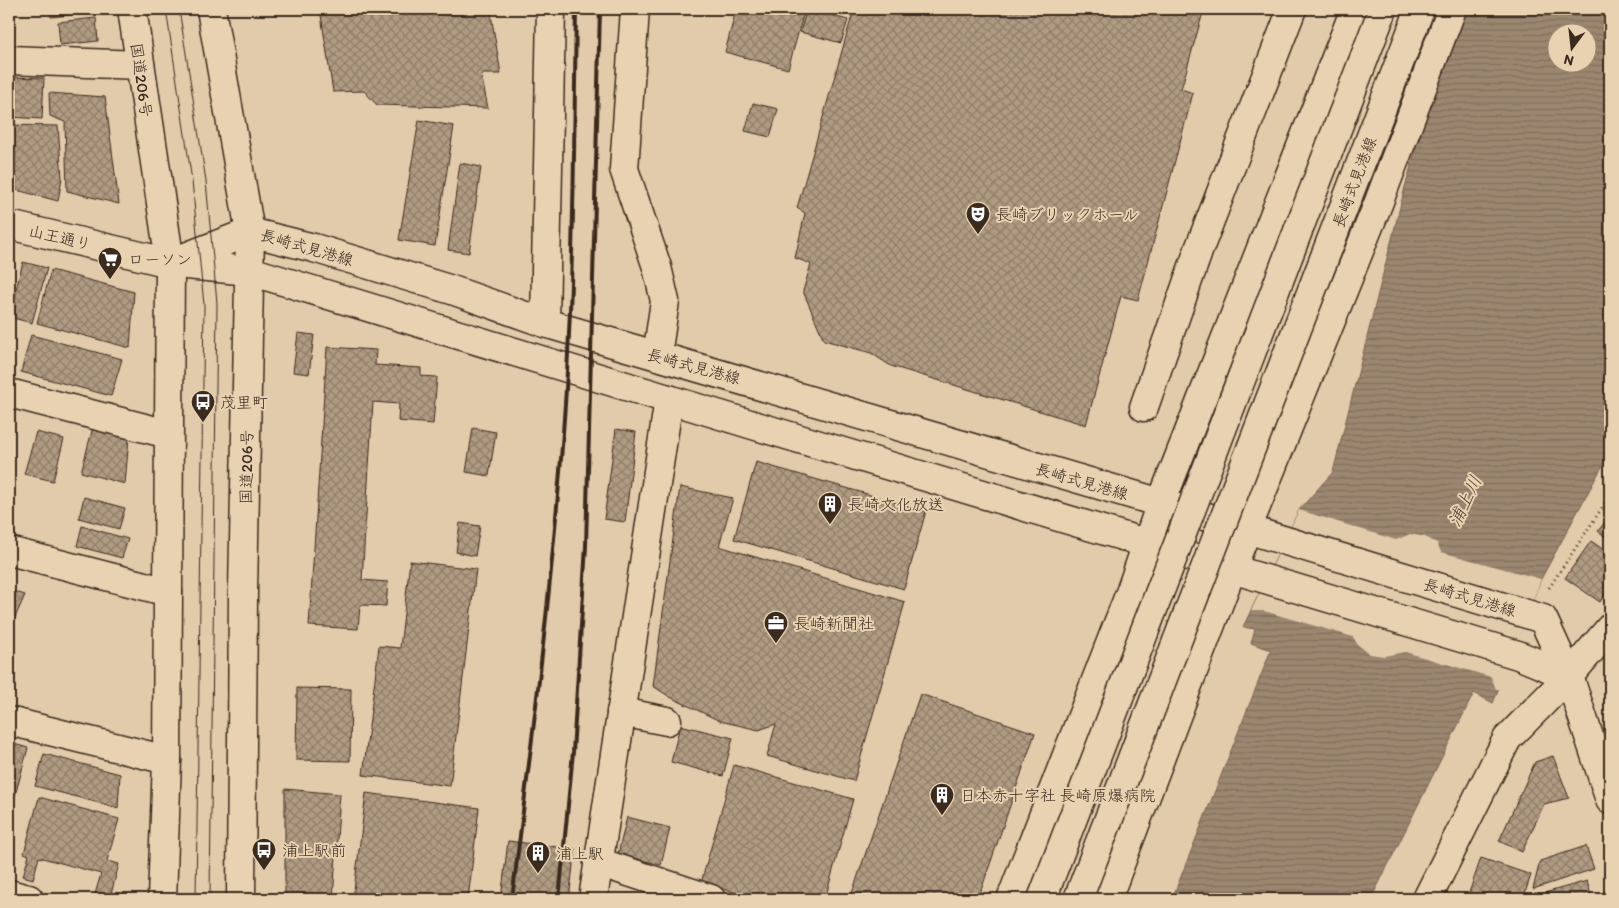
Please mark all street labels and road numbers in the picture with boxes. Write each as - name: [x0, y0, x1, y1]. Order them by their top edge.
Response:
- street label: 国道206号: [127, 42, 156, 118]
- street label: 長崎式見港線: [1328, 134, 1381, 230]
- street label: 山王通り: [27, 221, 93, 254]
- street label: 長崎式見港線: [258, 225, 356, 270]
- street label: 長崎式見港線: [645, 345, 743, 388]
- street label: 国道206号: [236, 429, 257, 505]
- street label: 長崎式見港線: [1033, 459, 1131, 504]
- street label: 長崎式見港線: [1421, 574, 1519, 621]

